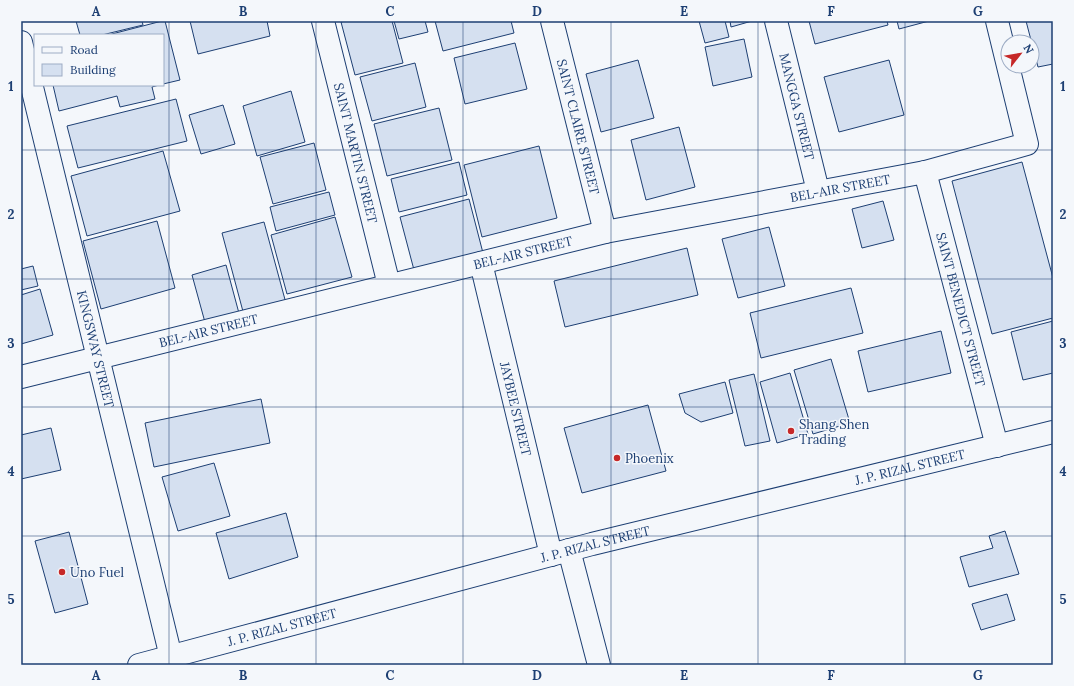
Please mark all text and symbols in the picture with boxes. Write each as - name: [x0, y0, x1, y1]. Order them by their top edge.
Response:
- text: A: [92, 3, 101, 20]
- text: B: [239, 3, 248, 20]
- text: C: [386, 3, 395, 20]
- text: D: [532, 3, 542, 20]
- text: E: [680, 3, 688, 20]
- text: F: [827, 3, 835, 20]
- text: G: [973, 3, 983, 20]
- legend: [34, 34, 164, 86]
- north arrow: [1000, 34, 1040, 74]
- text: Road: [70, 42, 98, 57]
- text: N: [1020, 42, 1037, 57]
- street label: MANGGA STREET: [776, 51, 819, 162]
- street label: SAINT CLAIRE STREET: [553, 57, 604, 197]
- text: Building: [70, 62, 116, 77]
- text: 1: [8, 78, 14, 95]
- text: 1: [1060, 78, 1066, 95]
- street label: SAINT MARTIN STREET: [330, 81, 382, 226]
- street label: BEL-AIR STREET: [789, 170, 892, 206]
- text: 2: [8, 206, 15, 223]
- text: 2: [1060, 206, 1067, 223]
- street label: SAINT BENEDICT STREET: [933, 230, 990, 389]
- street label: BEL-AIR STREET: [471, 232, 575, 273]
- street label: KINGSWAY STREET: [73, 288, 119, 410]
- street label: BEL-AIR STREET: [157, 310, 260, 351]
- text: 3: [7, 335, 15, 352]
- text: 3: [1059, 335, 1067, 352]
- street label: JAYBEE STREET: [496, 359, 536, 458]
- place label: Shang Shen Trading: [799, 416, 870, 448]
- marker: Shang Shen Trading: [786, 426, 796, 436]
- street label: J. P. RIZAL STREET: [852, 445, 967, 489]
- place label: Phoenix: [625, 450, 674, 467]
- marker: Phoenix: [612, 453, 622, 463]
- text: 4: [7, 463, 15, 480]
- text: 4: [1059, 463, 1067, 480]
- street label: J. P. RIZAL STREET: [537, 522, 652, 566]
- place label: Uno Fuel: [70, 564, 124, 581]
- marker: Uno Fuel: [57, 567, 67, 577]
- text: 5: [7, 591, 15, 608]
- text: 5: [1059, 591, 1067, 608]
- street label: J. P. RIZAL STREET: [224, 604, 339, 650]
- text: A: [92, 667, 101, 684]
- text: B: [239, 667, 248, 684]
- text: C: [386, 667, 395, 684]
- text: D: [532, 667, 542, 684]
- text: E: [680, 667, 688, 684]
- text: F: [827, 667, 835, 684]
- text: G: [973, 667, 983, 684]

